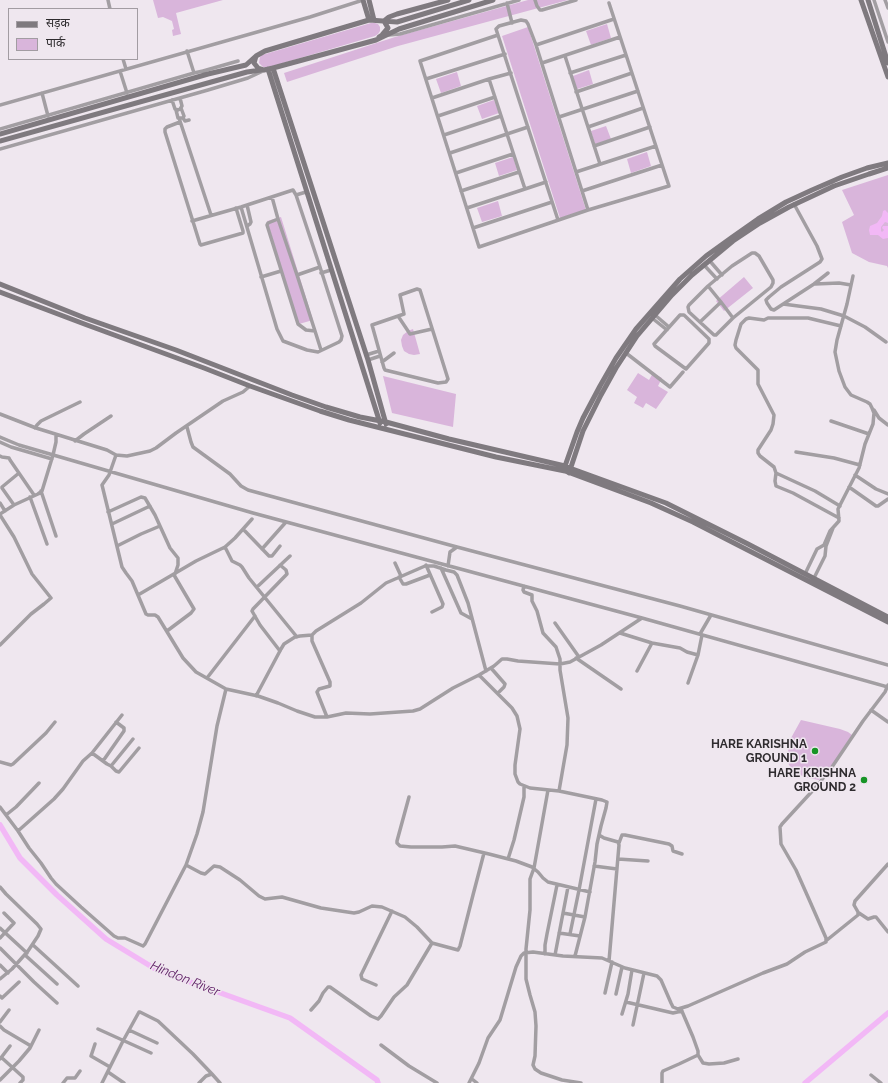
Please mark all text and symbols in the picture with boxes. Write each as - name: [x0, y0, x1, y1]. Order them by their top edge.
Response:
- legend: [8, 8, 138, 60]
- text: सड़क: [46, 16, 70, 30]
- text: पार्क: [46, 36, 65, 50]
- place label: HARE KARISHNA GROUND 1: [711, 737, 807, 765]
- marker: HARE KARISHNA GROUND 1: [810, 746, 820, 756]
- place label: HARE KRISHNA GROUND 2: [768, 766, 856, 794]
- marker: HARE KRISHNA GROUND 2: [859, 775, 869, 785]
- water label: Hindon River: [148, 958, 222, 1000]

